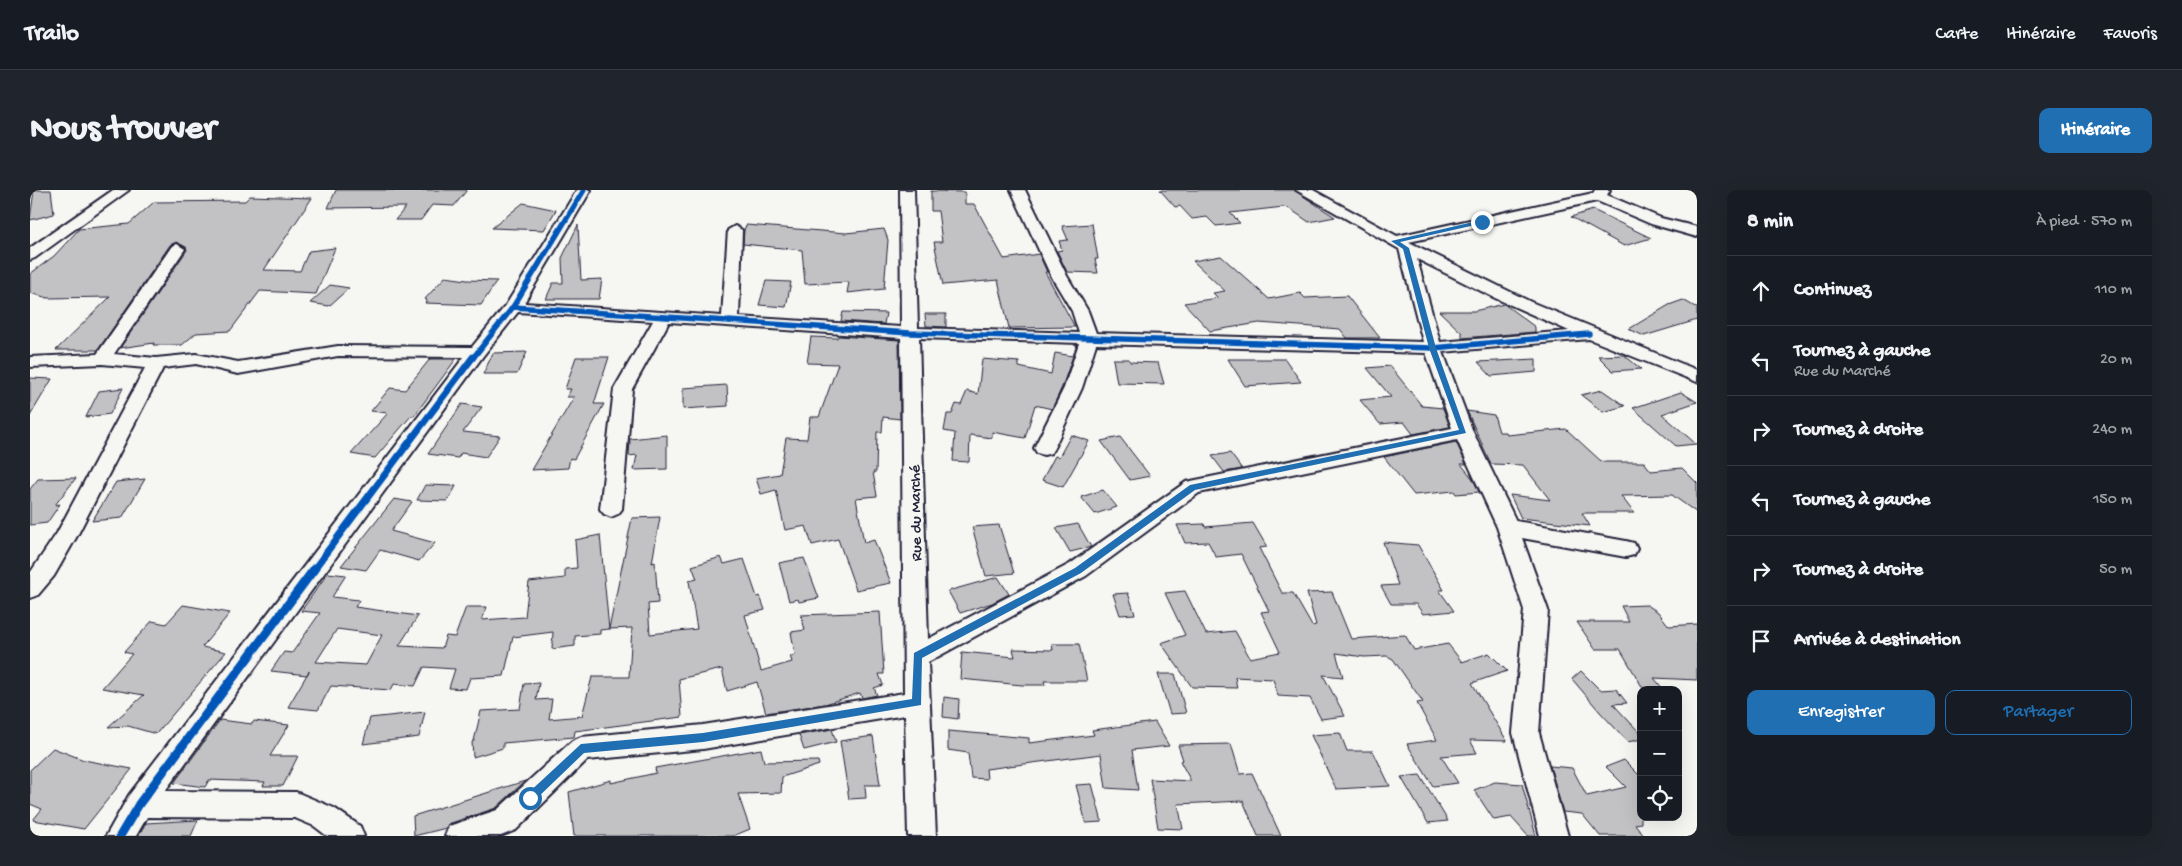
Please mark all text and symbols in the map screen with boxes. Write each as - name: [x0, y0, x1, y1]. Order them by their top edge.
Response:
- text: Trailo: [25, 20, 79, 49]
- text: Carte: [1935, 24, 1978, 45]
- text: Itinéraire: [2006, 24, 2076, 45]
- text: Favoris: [2104, 24, 2157, 45]
- button: Itinéraire: [2039, 108, 2152, 153]
- text: Nous trouver: [30, 110, 216, 151]
- text: 8 min: [1747, 210, 1793, 235]
- route end: [1471, 211, 1494, 234]
- text: À pied · 570 m: [2036, 213, 2132, 232]
- icon: ahead: [1747, 277, 1775, 305]
- text: Continuez: [1794, 279, 1871, 302]
- text: 110 m: [2095, 281, 2132, 300]
- text: Tournez à gauche: [1794, 340, 1930, 363]
- icon: left: [1747, 347, 1775, 375]
- text: 20 m: [2100, 351, 2132, 370]
- text: Rue du Marché: [1794, 363, 1891, 382]
- icon: right: [1747, 417, 1775, 445]
- text: Tournez à droite: [1794, 419, 1923, 442]
- text: 240 m: [2092, 421, 2132, 440]
- street label: Rue du Marché: [907, 464, 928, 561]
- icon: left: [1747, 487, 1775, 515]
- text: Tournez à gauche: [1794, 489, 1930, 512]
- text: 150 m: [2093, 491, 2132, 510]
- icon: right: [1747, 557, 1775, 585]
- text: Tournez à droite: [1794, 559, 1923, 582]
- text: 50 m: [2099, 561, 2132, 580]
- icon: arrive: [1747, 627, 1775, 655]
- text: Arrivée à destination: [1794, 629, 1960, 652]
- map controls: [1637, 686, 1682, 821]
- button: +: [1637, 686, 1682, 731]
- button: Enregistrer: [1747, 690, 1935, 735]
- button: Partager: [1945, 690, 2132, 735]
- button: −: [1637, 731, 1682, 776]
- button: locate: [1637, 776, 1682, 821]
- route start: [519, 787, 542, 810]

